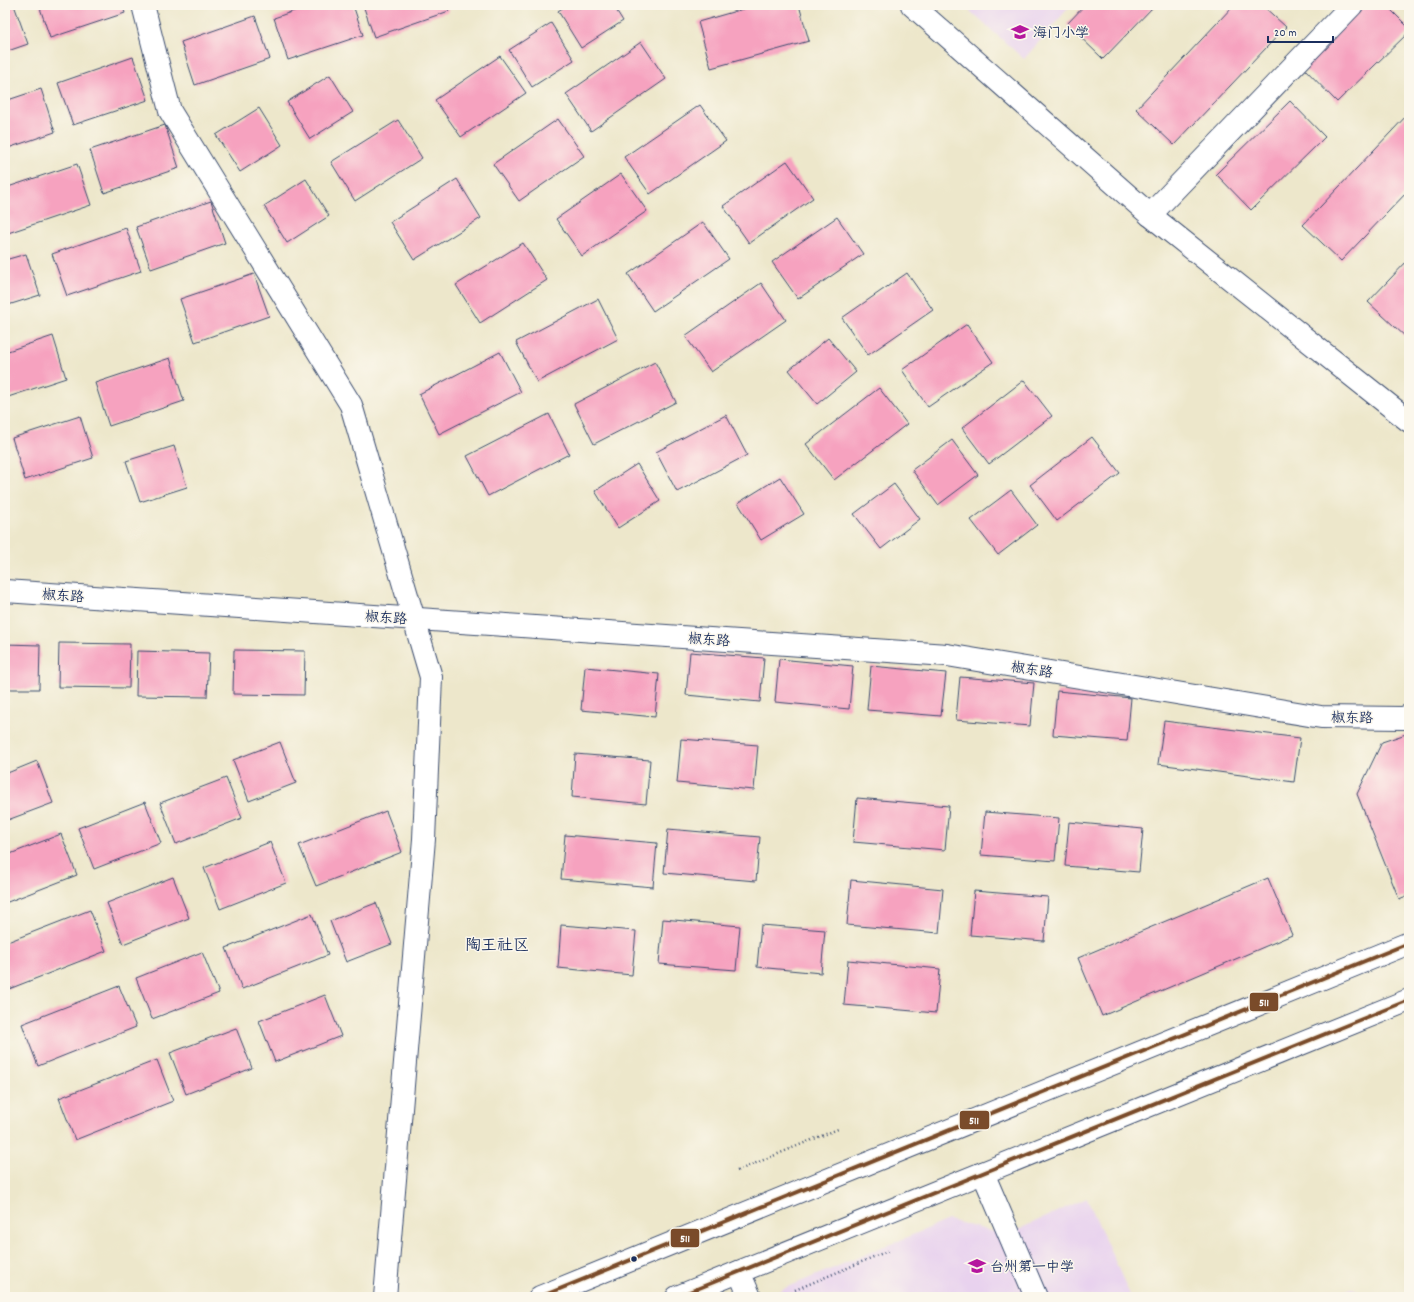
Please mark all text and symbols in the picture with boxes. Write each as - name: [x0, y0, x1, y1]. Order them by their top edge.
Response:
- scale bar: [1268, 18, 1333, 44]
- school or university icon: 海门小学: [1010, 22, 1030, 42]
- place label: 海门小学: [1033, 24, 1089, 44]
- text: 20 m: [1274, 25, 1297, 42]
- street label: 椒东路: [41, 586, 85, 608]
- street label: 椒东路: [364, 608, 408, 630]
- street label: 椒东路: [687, 630, 731, 652]
- street label: 椒东路: [1009, 658, 1054, 684]
- street label: 椒东路: [1331, 709, 1373, 729]
- district label: 陶王社区: [465, 935, 529, 958]
- line badge: 511: [1249, 992, 1279, 1012]
- text: 511: [1259, 996, 1269, 1012]
- line badge: 511: [959, 1110, 990, 1130]
- text: 511: [969, 1114, 979, 1130]
- line badge: 511: [670, 1228, 700, 1248]
- text: 511: [680, 1232, 690, 1248]
- unlabelled marker: [629, 1254, 639, 1264]
- school or university icon: 台州第一中学: [967, 1256, 987, 1276]
- place label: 台州第一中学: [990, 1258, 1074, 1278]

